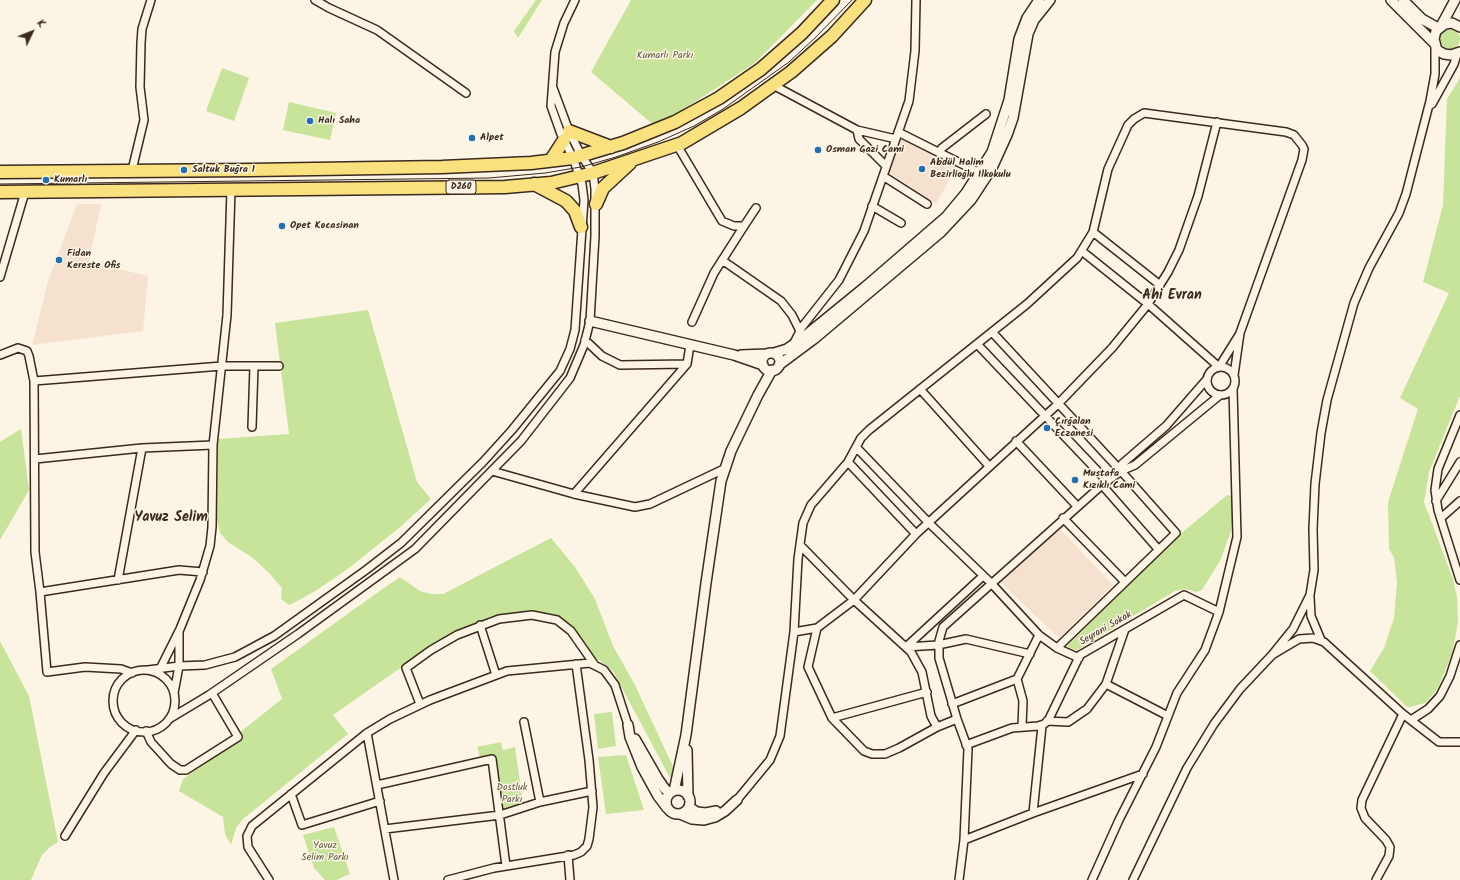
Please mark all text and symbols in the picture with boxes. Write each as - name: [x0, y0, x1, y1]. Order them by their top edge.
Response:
- north arrow: [12, 12, 52, 52]
- text: K: [32, 15, 50, 32]
- park label: Kumarlı Parkı: [637, 50, 693, 62]
- place label: Halı Saha: [318, 115, 360, 127]
- marker: Halı Saha: [305, 116, 315, 126]
- place label: Alpet: [480, 132, 504, 144]
- marker: Alpet: [467, 133, 477, 143]
- place label: Osman Gazi Cami: [826, 144, 904, 156]
- marker: Osman Gazi Cami: [813, 145, 823, 155]
- place label: Abdül Halim Bezirlioğlu Ilkokulu: [930, 157, 1011, 180]
- place label: Saltuk Buğra 1: [192, 164, 255, 176]
- marker: Abdül Halim Bezirlioğlu Ilkokulu: [917, 164, 927, 174]
- marker: Saltuk Buğra 1: [179, 165, 189, 175]
- place label: Kumarlı: [54, 174, 87, 186]
- marker: Kumarlı: [41, 175, 51, 185]
- road number: D260: [446, 180, 476, 194]
- place label: Opet Kocasinan: [290, 220, 359, 232]
- marker: Opet Kocasinan: [277, 221, 287, 231]
- place label: Fidan Kereste Ofis: [67, 248, 120, 272]
- marker: Fidan Kereste Ofis: [54, 255, 64, 265]
- district label: Ahi Evran: [1142, 289, 1202, 305]
- place label: Çırğalan Eczanesi: [1055, 416, 1093, 440]
- marker: Çırğalan Eczanesi: [1042, 423, 1052, 433]
- place label: Mustafa Kızıklı Cami: [1083, 468, 1135, 492]
- marker: Mustafa Kızıklı Cami: [1070, 475, 1080, 485]
- district label: Yavuz Selim: [134, 511, 208, 527]
- street label: Seyrani Sokak: [1078, 609, 1134, 649]
- park label: Dostluk Parkı: [496, 782, 528, 806]
- park label: Yavuz Selim Parkı: [301, 840, 349, 864]

